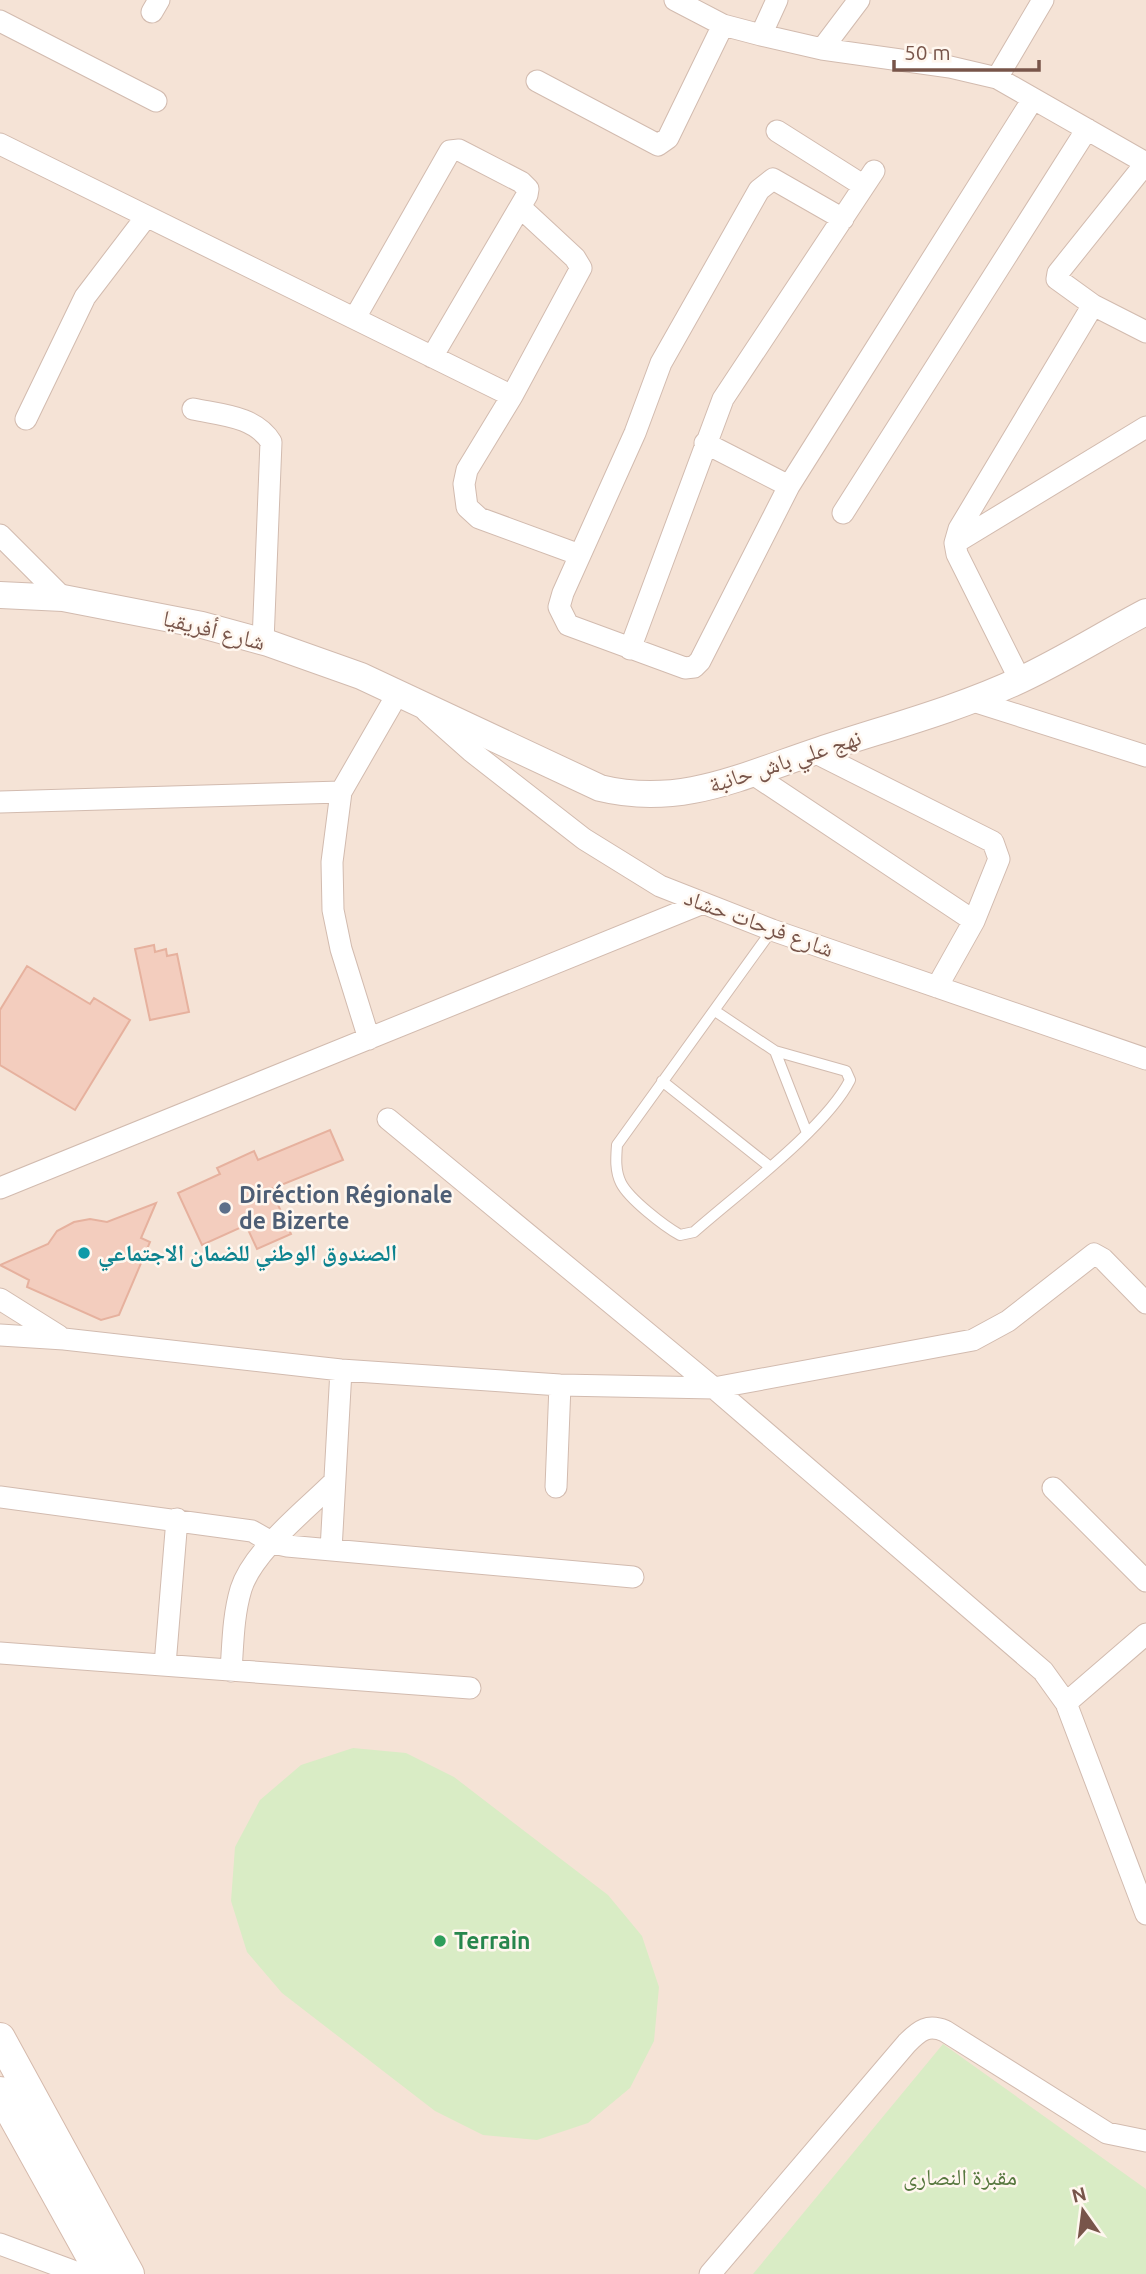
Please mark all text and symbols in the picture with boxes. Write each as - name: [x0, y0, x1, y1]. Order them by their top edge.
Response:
- scale bar: [894, 28, 1039, 72]
- text: 50 m: [904, 40, 951, 64]
- street label: شارع أفريقيا: [160, 604, 268, 657]
- street label: نهج علي باش حانبة: [706, 724, 866, 803]
- street label: شارع فرحات حشاد: [680, 884, 837, 964]
- place label: Diréction Régionale de Bizerte: [239, 1182, 453, 1233]
- marker: Diréction Régionale de Bizerte: [217, 1200, 233, 1216]
- place label: الصندوق الوطني للضمان الاجتماعي: [98, 1240, 397, 1272]
- marker: الصندوق الوطني للضمان الاجتماعي: [76, 1245, 92, 1261]
- place label: Terrain: [454, 1928, 531, 1953]
- marker: Terrain: [432, 1933, 448, 1949]
- park label: مقبرة النصارى: [903, 2164, 1017, 2191]
- north arrow: [1048, 2176, 1118, 2246]
- text: N: [1069, 2182, 1088, 2207]

